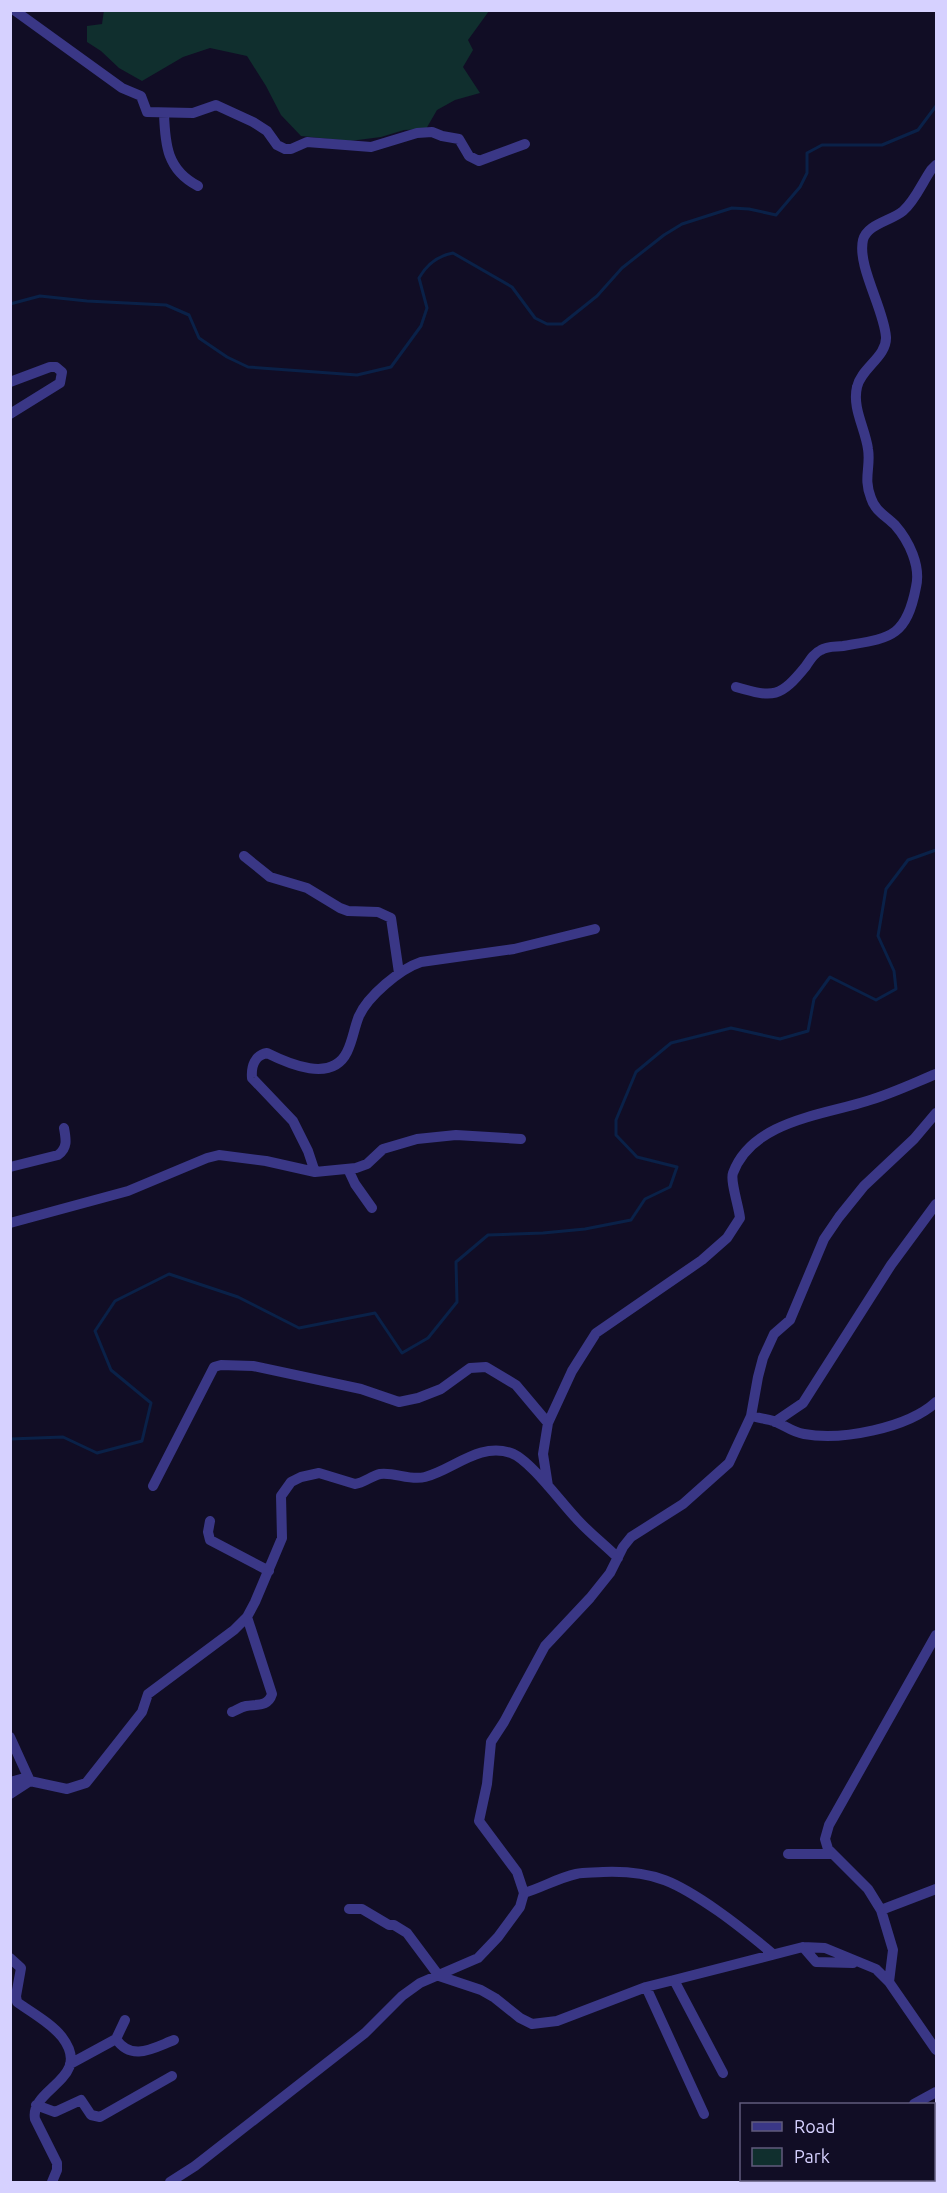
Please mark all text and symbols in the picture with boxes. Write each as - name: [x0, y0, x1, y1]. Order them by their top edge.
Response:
- legend: [740, 2103, 935, 2181]
- text: Road: [794, 2116, 836, 2136]
- text: Park: [794, 2146, 830, 2166]

